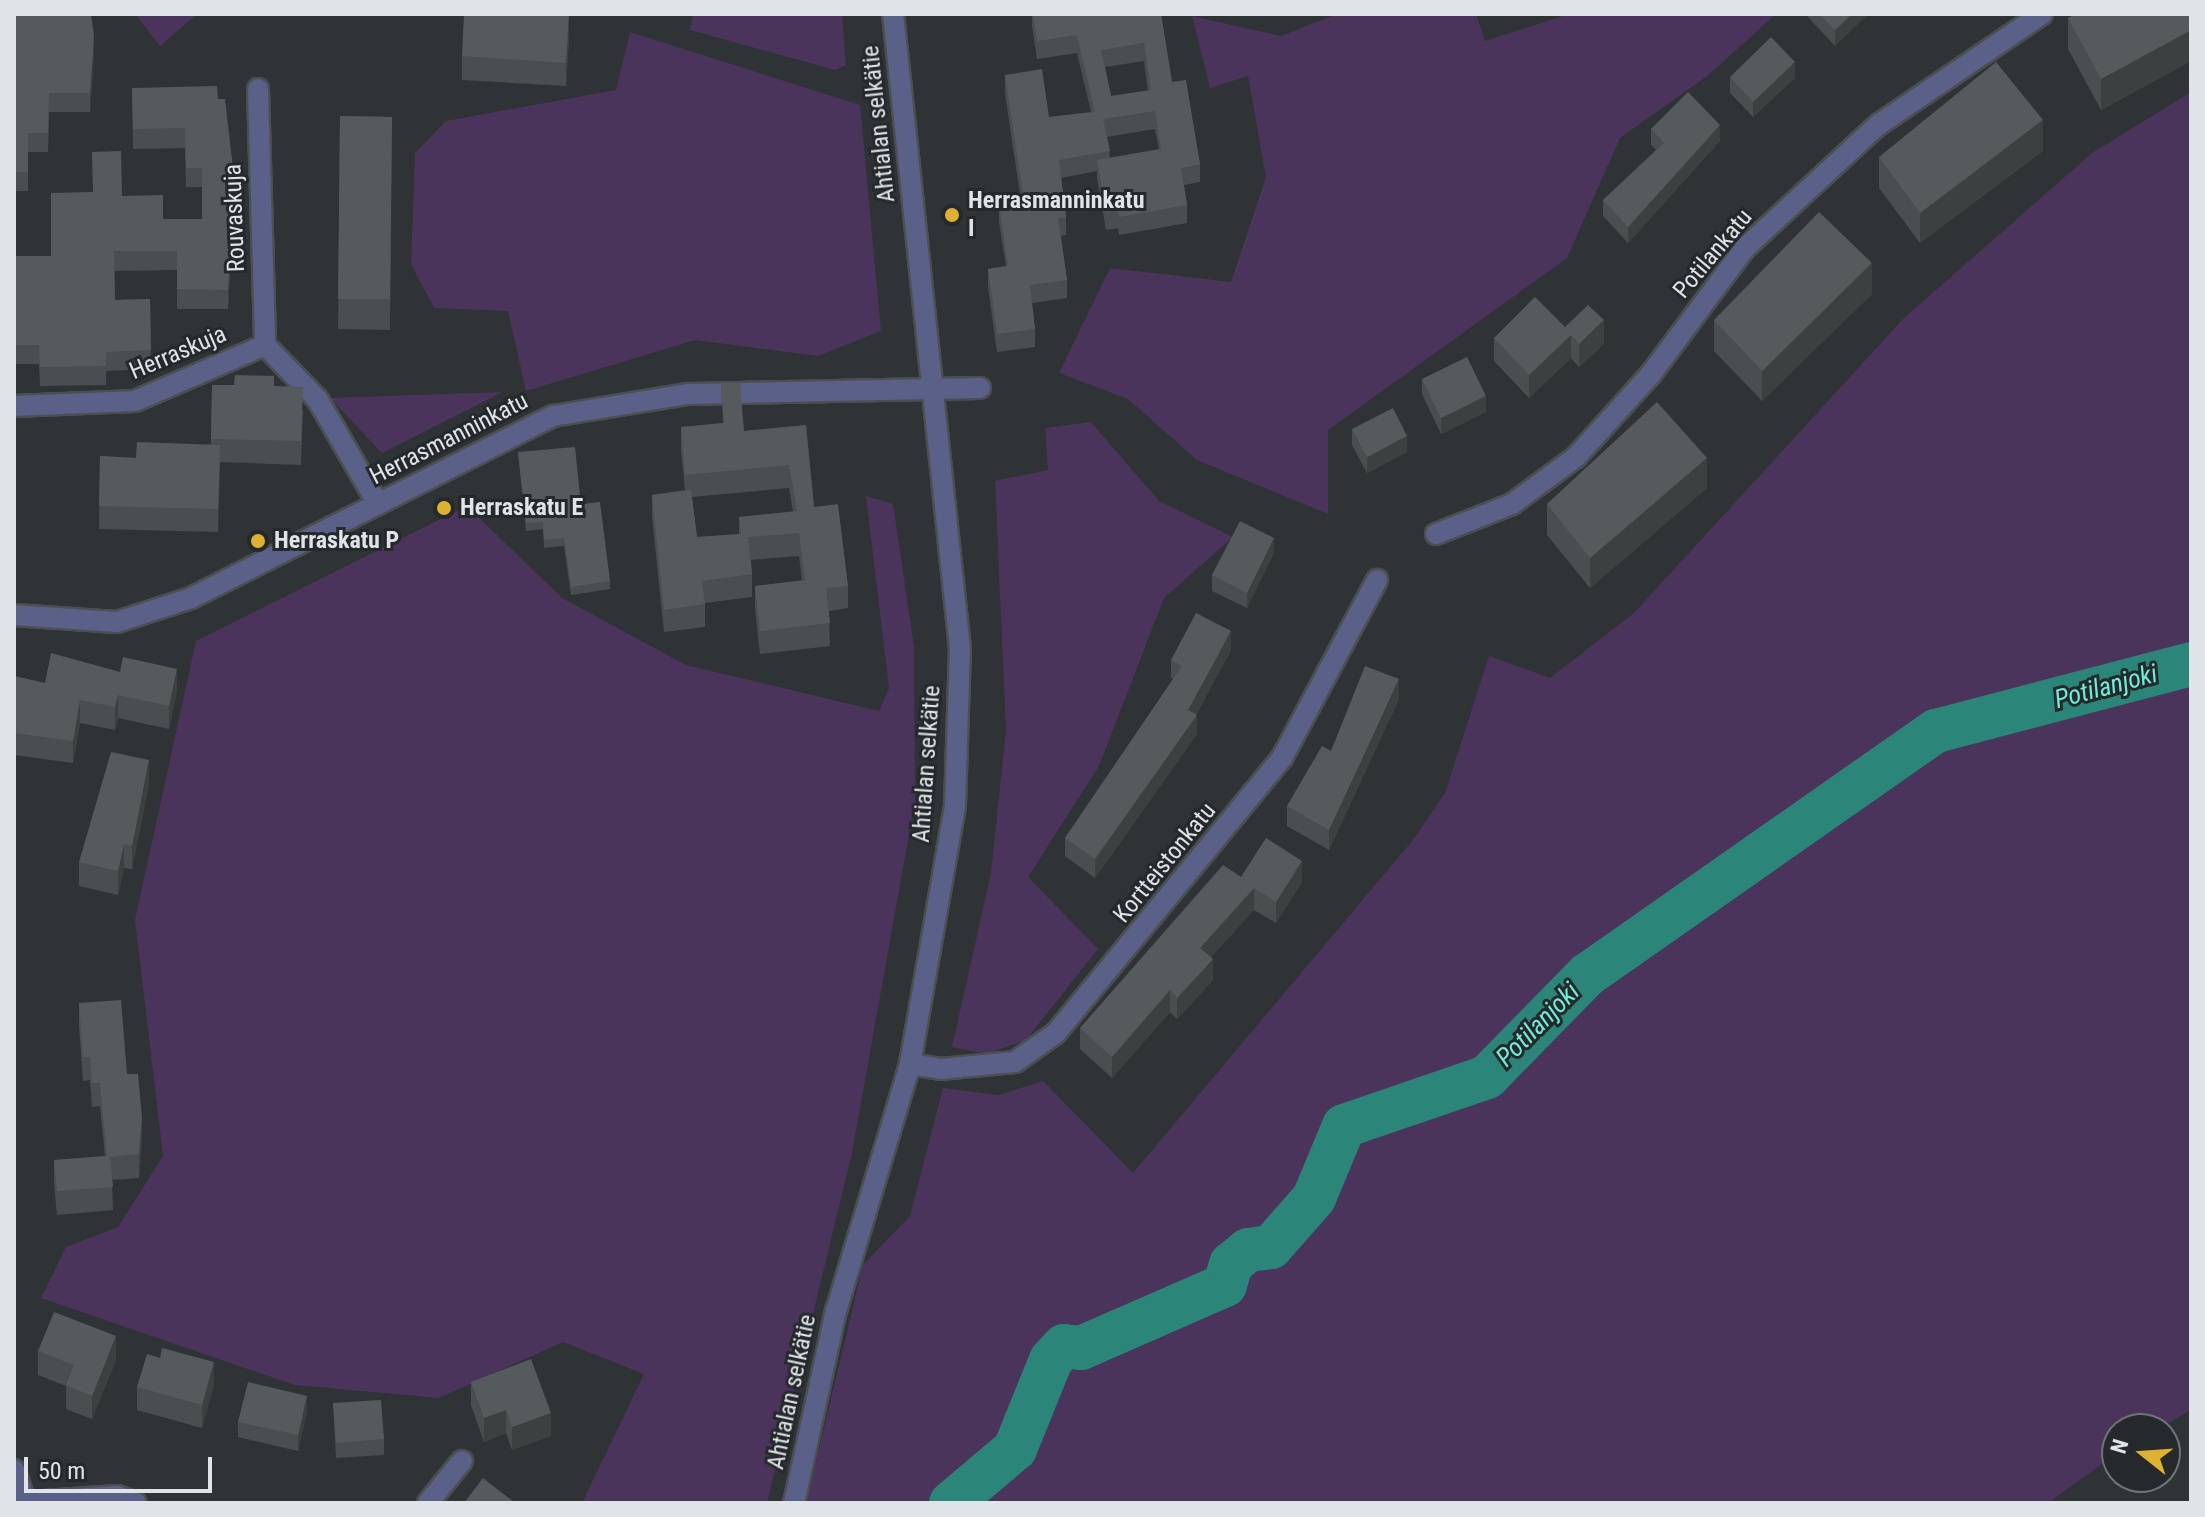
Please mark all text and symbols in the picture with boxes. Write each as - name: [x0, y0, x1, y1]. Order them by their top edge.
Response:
- street label: Ahtialan selkätie: [856, 44, 902, 204]
- street label: Rouvaskuja: [219, 163, 251, 273]
- place label: Herrasmanninkatu I: [968, 187, 1144, 243]
- street label: Potilankatu: [1667, 204, 1759, 304]
- marker: Herrasmanninkatu I: [943, 206, 961, 224]
- street label: Herraskuja: [125, 320, 231, 386]
- street label: Herrasmanninkatu: [365, 387, 533, 491]
- place label: Herraskatu E: [460, 494, 583, 522]
- marker: Herraskatu E: [435, 499, 453, 517]
- place label: Herraskatu P: [274, 527, 399, 555]
- marker: Herraskatu P: [249, 532, 267, 550]
- water label: Potilanjoki: [2051, 658, 2161, 716]
- street label: Ahtialan selkätie: [907, 684, 947, 844]
- street label: Kortteistonkatu: [1108, 797, 1222, 929]
- water label: Potilanjoki: [1490, 977, 1586, 1073]
- street label: Ahtialan selkätie: [762, 1312, 822, 1472]
- north arrow: [2101, 1413, 2181, 1493]
- text: N: [2106, 1436, 2133, 1457]
- scale bar: [28, 1441, 216, 1491]
- text: 50 m: [38, 1457, 85, 1485]

